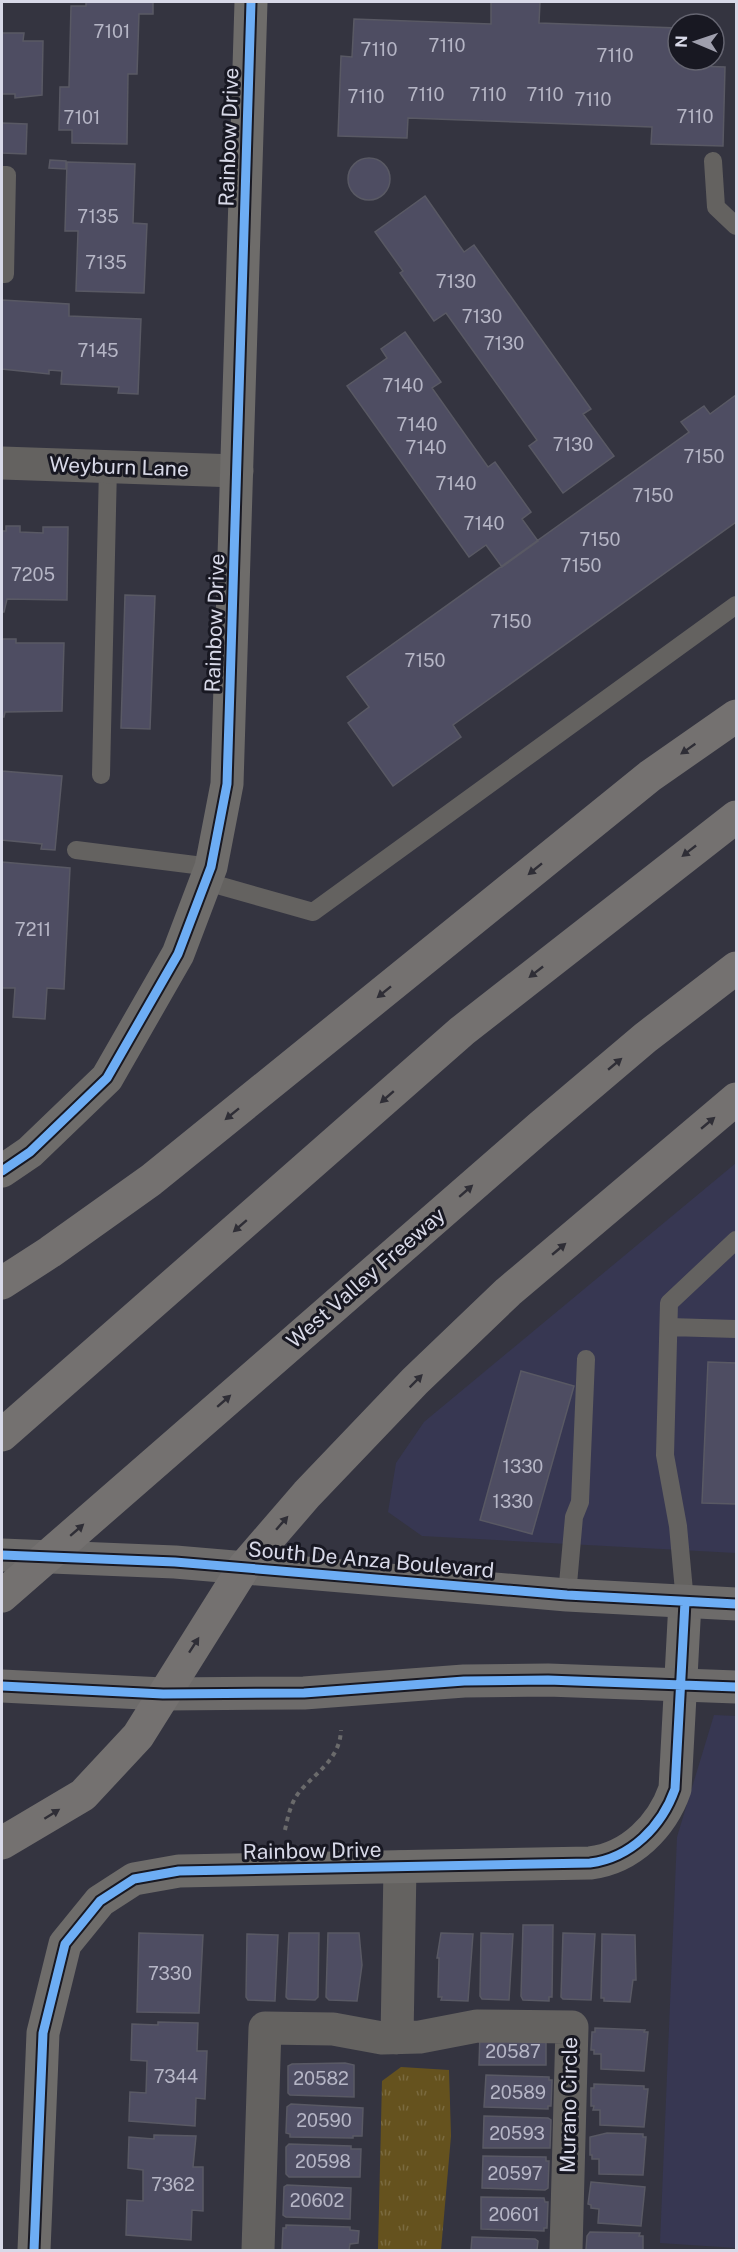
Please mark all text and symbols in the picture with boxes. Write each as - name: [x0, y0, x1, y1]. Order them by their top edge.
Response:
- north arrow: [666, 12, 726, 72]
- house number: 7101: [94, 21, 130, 42]
- house number: 7110: [429, 35, 465, 56]
- text: N: [672, 35, 691, 48]
- house number: 7110: [361, 39, 397, 60]
- house number: 7110: [597, 45, 633, 66]
- street label: Rainbow Drive: [214, 67, 243, 207]
- house number: 7110: [408, 84, 444, 105]
- house number: 7110: [470, 84, 506, 105]
- house number: 7110: [527, 84, 563, 105]
- house number: 7110: [348, 86, 384, 107]
- house number: 7110: [575, 89, 611, 110]
- house number: 7110: [677, 106, 713, 127]
- house number: 7101: [64, 107, 100, 128]
- house number: 7135: [77, 206, 119, 227]
- house number: 7135: [85, 252, 127, 273]
- house number: 7130: [436, 271, 476, 292]
- house number: 7130: [462, 306, 502, 327]
- house number: 7130: [484, 333, 524, 354]
- house number: 7145: [77, 340, 119, 361]
- house number: 7140: [383, 375, 423, 396]
- house number: 7140: [397, 414, 437, 435]
- house number: 7130: [553, 434, 593, 455]
- house number: 7140: [406, 437, 446, 458]
- house number: 7150: [683, 446, 725, 467]
- street label: Weyburn Lane: [49, 452, 189, 481]
- house number: 7140: [436, 473, 476, 494]
- house number: 7150: [632, 485, 674, 506]
- house number: 7140: [464, 513, 504, 534]
- house number: 7150: [579, 529, 621, 550]
- street label: Rainbow Drive: [200, 553, 229, 693]
- house number: 7150: [560, 555, 602, 576]
- house number: 7205: [11, 564, 55, 585]
- house number: 7150: [490, 611, 532, 632]
- house number: 7150: [404, 650, 446, 671]
- one-way arrow: [681, 743, 697, 755]
- one-way arrow: [682, 845, 697, 857]
- one-way arrow: [527, 863, 543, 876]
- house number: 7211: [15, 919, 51, 940]
- one-way arrow: [529, 965, 544, 977]
- one-way arrow: [376, 985, 391, 998]
- one-way arrow: [607, 1058, 622, 1071]
- one-way arrow: [380, 1090, 395, 1103]
- one-way arrow: [224, 1108, 239, 1120]
- one-way arrow: [700, 1117, 715, 1130]
- one-way arrow: [459, 1184, 474, 1198]
- street label: West Valley Freeway: [281, 1202, 450, 1353]
- one-way arrow: [233, 1219, 248, 1232]
- one-way arrow: [551, 1243, 566, 1256]
- one-way arrow: [408, 1374, 422, 1388]
- one-way arrow: [216, 1395, 231, 1408]
- house number: 1330: [503, 1456, 543, 1477]
- house number: 1330: [493, 1491, 533, 1512]
- one-way arrow: [276, 1515, 289, 1531]
- one-way arrow: [69, 1524, 84, 1537]
- street label: South De Anza Boulevard: [247, 1536, 495, 1583]
- one-way arrow: [189, 1637, 200, 1653]
- one-way arrow: [44, 1809, 60, 1820]
- street label: Rainbow Drive: [242, 1837, 382, 1864]
- house number: 7330: [148, 1963, 192, 1984]
- street label: Murano Circle: [555, 2037, 582, 2173]
- house number: 20587: [485, 2041, 541, 2062]
- house number: 7344: [154, 2066, 198, 2087]
- house number: 20582: [293, 2068, 349, 2089]
- house number: 20589: [490, 2082, 546, 2103]
- house number: 20590: [296, 2110, 352, 2131]
- house number: 20593: [489, 2123, 545, 2144]
- house number: 20598: [295, 2151, 351, 2172]
- house number: 20597: [488, 2163, 543, 2184]
- house number: 7362: [151, 2174, 195, 2195]
- house number: 20602: [290, 2190, 344, 2211]
- house number: 20601: [488, 2204, 540, 2225]

